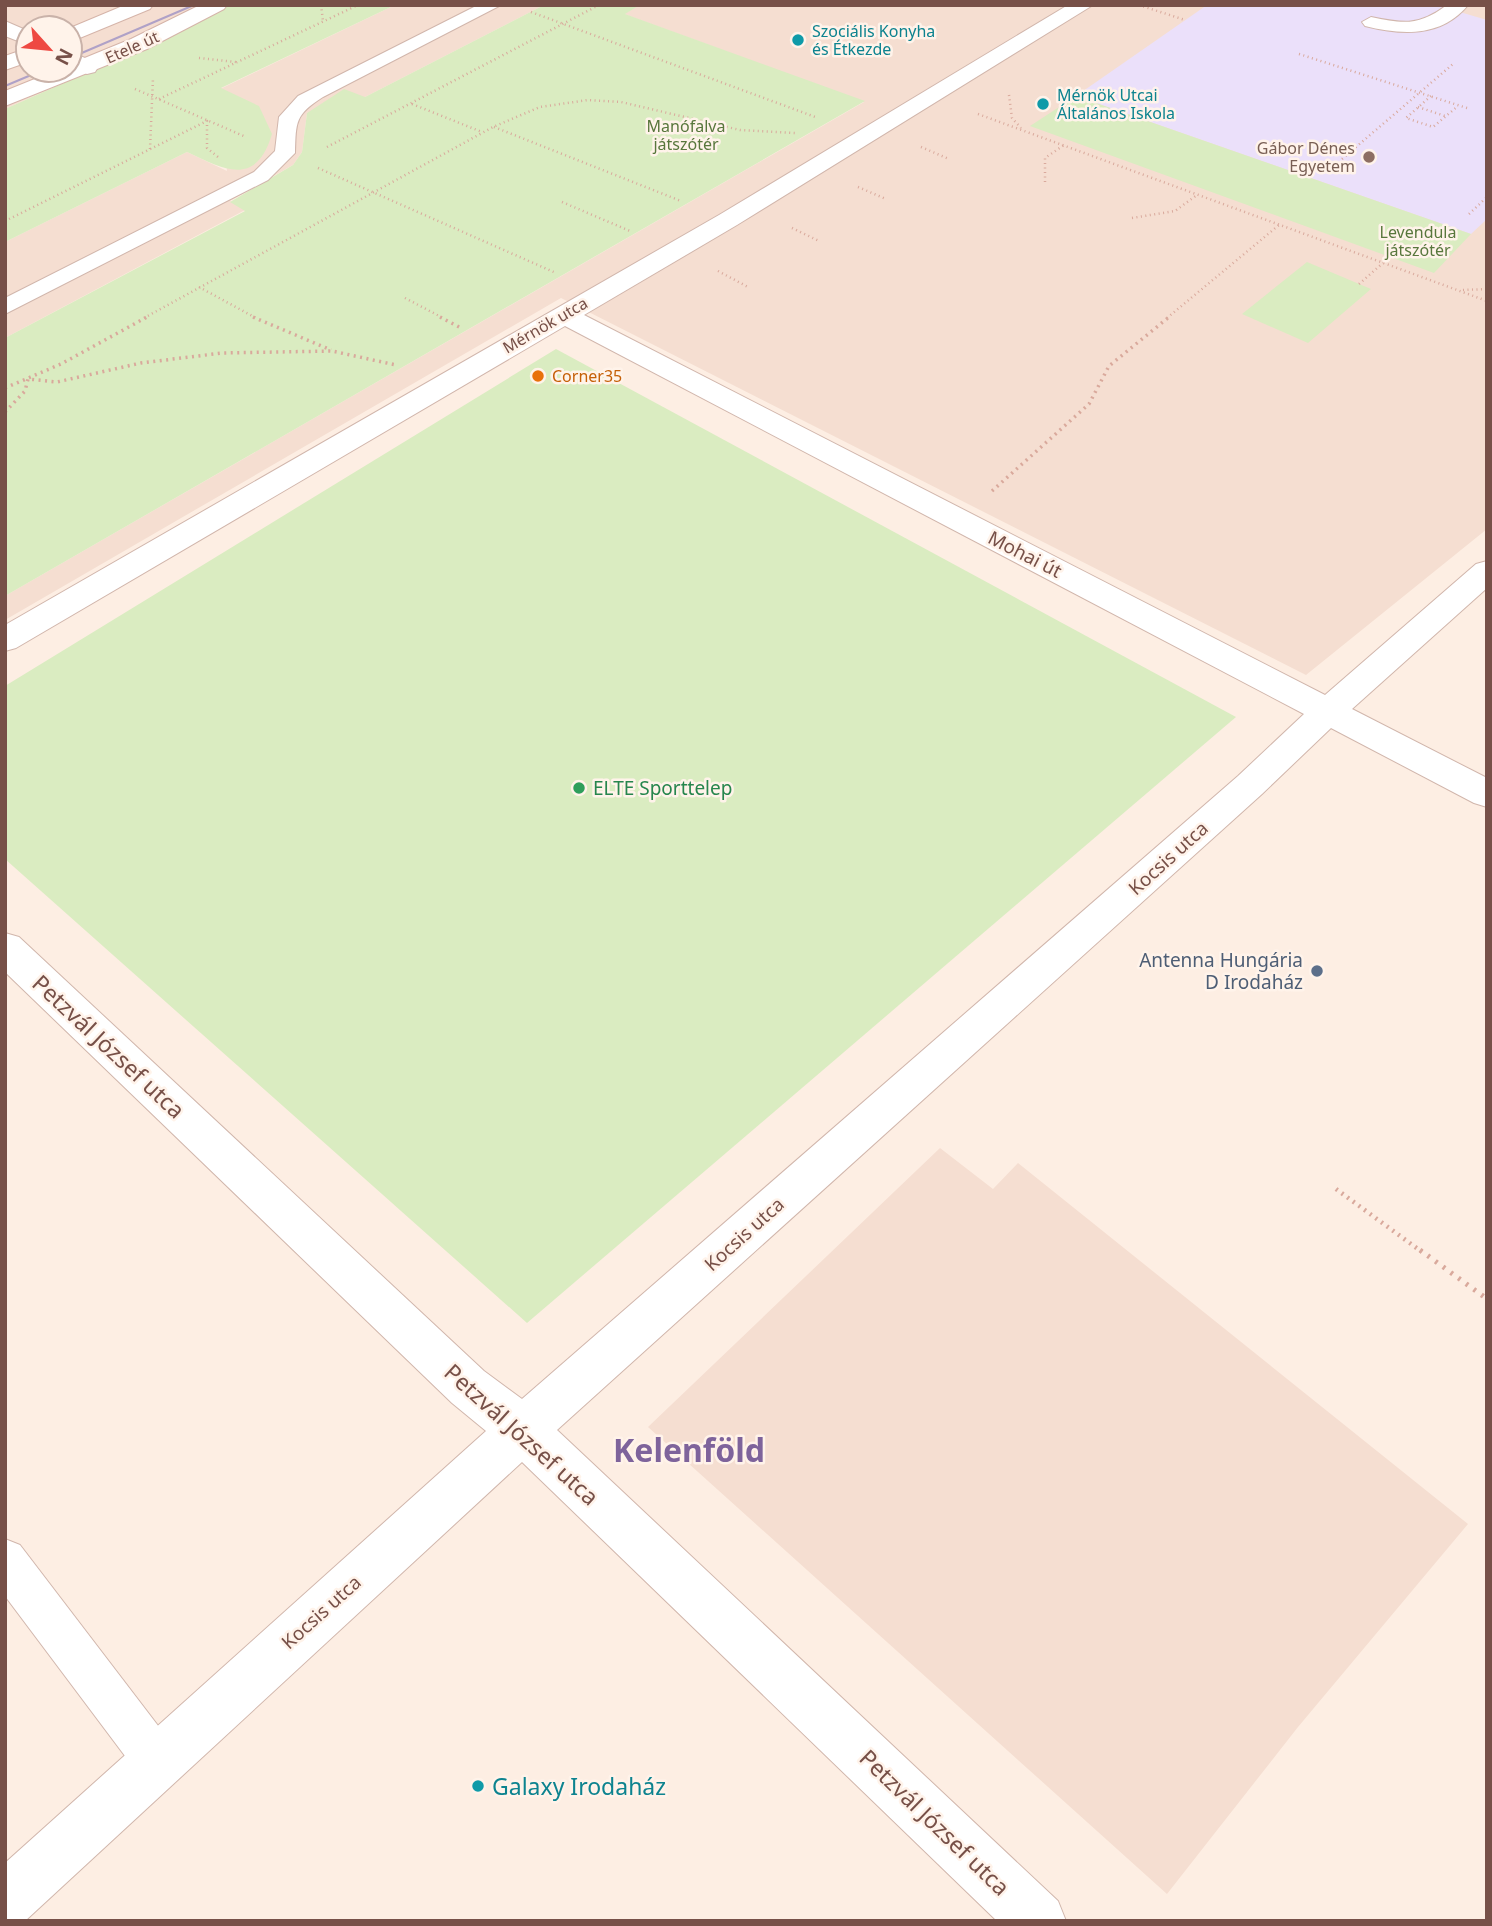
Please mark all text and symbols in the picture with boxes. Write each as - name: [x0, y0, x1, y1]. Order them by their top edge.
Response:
- north arrow: [14, 14, 84, 84]
- place label: Szociális Konyha és Étkezde: [812, 20, 935, 60]
- street label: Etele út: [102, 25, 163, 69]
- marker: Szociális Konyha és Étkezde: [790, 32, 806, 48]
- text: N: [49, 44, 79, 70]
- place label: Mérnök Utcai Általános Iskola: [1057, 84, 1175, 124]
- marker: Mérnök Utcai Általános Iskola: [1035, 96, 1051, 112]
- park label: Manófalva játszótér: [647, 115, 725, 155]
- place label: Gábor Dénes Egyetem: [1257, 137, 1355, 177]
- marker: Gábor Dénes Egyetem: [1361, 149, 1377, 165]
- park label: Levendula játszótér: [1380, 221, 1456, 261]
- street label: Mérnök utca: [498, 292, 592, 358]
- place label: Corner35: [552, 365, 622, 387]
- marker: Corner35: [530, 368, 546, 384]
- street label: Mohai út: [984, 524, 1066, 584]
- place label: ELTE Sporttelep: [593, 775, 732, 801]
- marker: ELTE Sporttelep: [571, 780, 587, 796]
- street label: Kocsis utca: [1123, 815, 1213, 901]
- place label: Antenna Hungária D Irodaház: [1139, 947, 1303, 995]
- marker: Antenna Hungária D Irodaház: [1309, 963, 1325, 979]
- street label: Petzvál József utca: [26, 967, 192, 1125]
- street label: Kocsis utca: [699, 1191, 789, 1277]
- street label: Petzvál József utca: [438, 1356, 606, 1512]
- district label: Kelenföld: [613, 1428, 765, 1471]
- street label: Kocsis utca: [276, 1569, 366, 1655]
- street label: Petzvál József utca: [853, 1742, 1017, 1902]
- place label: Galaxy Irodaház: [492, 1770, 666, 1802]
- marker: Galaxy Irodaház: [470, 1778, 486, 1794]

